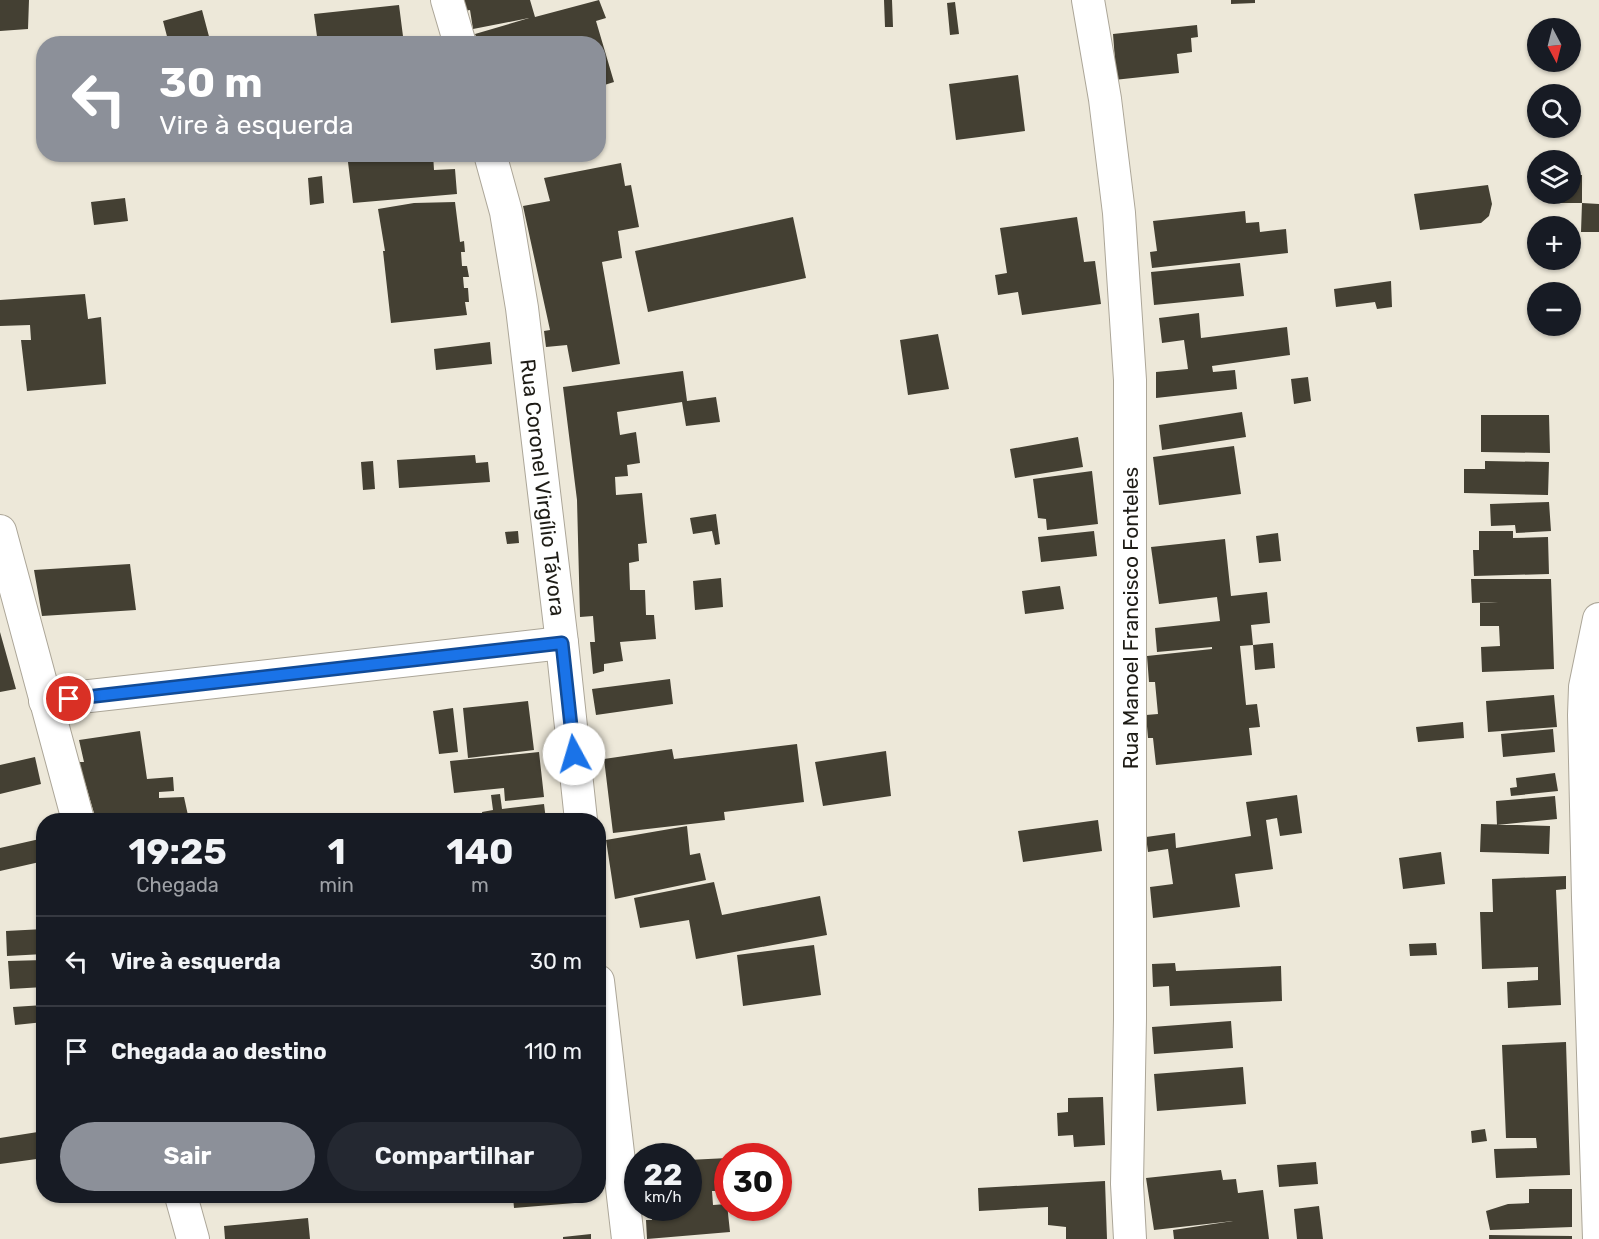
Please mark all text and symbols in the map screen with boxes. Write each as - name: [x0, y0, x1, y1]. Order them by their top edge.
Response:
- north arrow: [1527, 18, 1581, 72]
- map controls: [1527, 18, 1581, 336]
- text: 30 m: [159, 58, 263, 108]
- icon: left: [60, 60, 138, 138]
- button: search: [1527, 84, 1581, 138]
- text: Vire à esquerda: [159, 109, 354, 141]
- button: layers: [1527, 150, 1581, 204]
- button: +: [1527, 216, 1581, 270]
- button: −: [1527, 282, 1581, 336]
- street label: Rua Coronel Virgílio Távora: [516, 357, 571, 617]
- street label: Rua Manoel Francisco Fonteles: [1118, 467, 1143, 769]
- pin: [43, 673, 94, 724]
- icon: arrive: [52, 682, 85, 715]
- position arrow: [542, 722, 606, 786]
- text: 19:25: [129, 830, 227, 873]
- text: 1: [328, 830, 346, 873]
- text: 140: [446, 830, 513, 873]
- text: Chegada: [136, 873, 219, 897]
- text: min: [319, 873, 354, 897]
- text: m: [471, 873, 489, 897]
- icon: left: [60, 945, 93, 978]
- text: Vire à esquerda: [111, 948, 281, 975]
- text: 30 m: [530, 948, 582, 975]
- icon: arrive: [60, 1035, 93, 1068]
- text: Chegada ao destino: [111, 1038, 327, 1065]
- text: 110 m: [524, 1038, 582, 1065]
- button: Sair: [60, 1122, 315, 1191]
- button: Compartilhar: [327, 1122, 582, 1191]
- speed limit sign: 30: [714, 1143, 792, 1221]
- text: 22: [644, 1157, 683, 1193]
- text: km/h: [644, 1188, 682, 1206]

